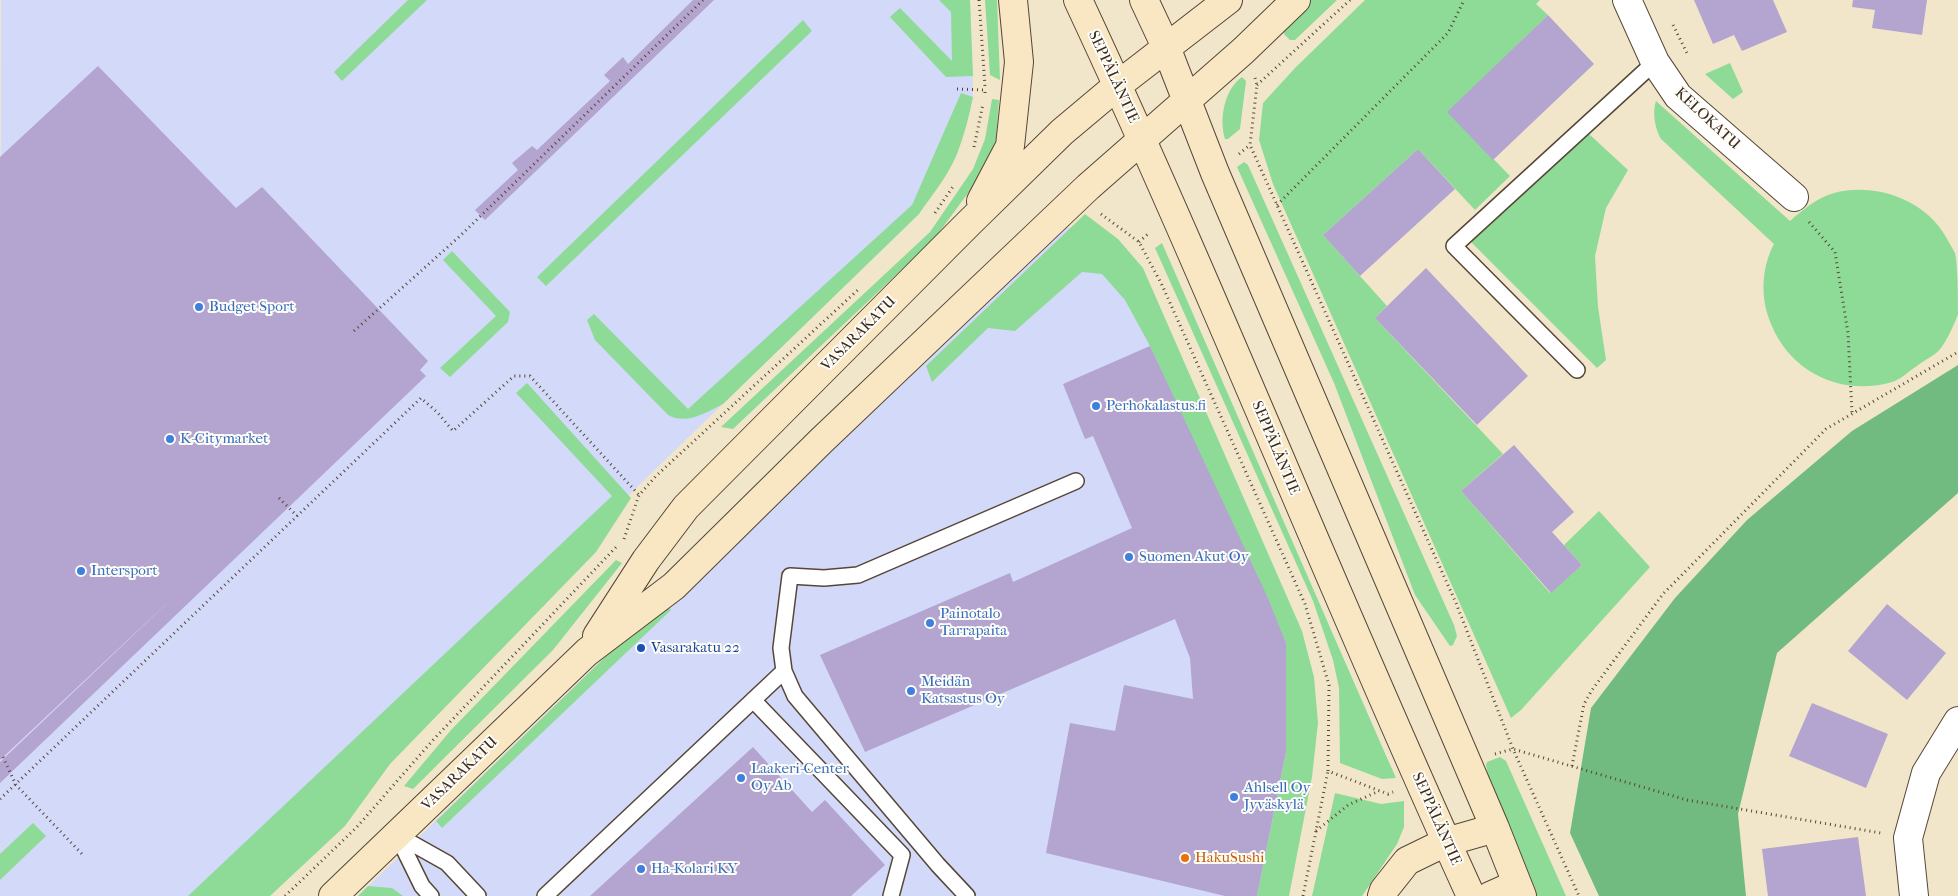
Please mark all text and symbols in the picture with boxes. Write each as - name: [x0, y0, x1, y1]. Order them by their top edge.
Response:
- street label: SEPPÄLÄNTIE: [1084, 28, 1142, 126]
- street label: KELOKATU: [1671, 84, 1743, 154]
- street label: VASARAKATU: [818, 293, 900, 375]
- place label: Budget Sport: [209, 298, 295, 316]
- marker: Budget Sport: [193, 301, 205, 313]
- place label: Perhokalastus.fi: [1106, 397, 1206, 415]
- street label: SEPPÄLÄNTIE: [1247, 399, 1303, 497]
- marker: Perhokalastus.fi: [1090, 400, 1102, 412]
- place label: K-Citymarket: [180, 430, 268, 448]
- marker: K-Citymarket: [164, 433, 176, 445]
- place label: Suomen Akut Oy: [1139, 548, 1249, 566]
- marker: Suomen Akut Oy: [1123, 551, 1135, 563]
- place label: Intersport: [91, 562, 158, 580]
- marker: Intersport: [75, 565, 87, 577]
- place label: Painotalo Tarrapaita: [940, 605, 1007, 640]
- marker: Painotalo Tarrapaita: [924, 617, 936, 629]
- place label: Vasarakatu 22: [651, 639, 740, 657]
- marker: Vasarakatu 22: [635, 642, 647, 654]
- place label: Meidän Katsastus Oy: [921, 673, 1005, 708]
- marker: Meidän Katsastus Oy: [905, 685, 917, 697]
- street label: VASARAKATU: [418, 733, 502, 815]
- place label: Laakeri-Center Oy Ab: [751, 760, 849, 795]
- street label: SEPPÄLÄNTIE: [1408, 770, 1464, 868]
- marker: Laakeri-Center Oy Ab: [735, 772, 747, 784]
- place label: Ahlsell Oy Jyväskylä: [1244, 779, 1311, 814]
- marker: Ahlsell Oy Jyväskylä: [1228, 791, 1240, 803]
- place label: HakuSushi: [1195, 849, 1265, 867]
- marker: HakuSushi: [1179, 852, 1191, 864]
- place label: Ha-Kolari KY: [651, 860, 738, 878]
- marker: Ha-Kolari KY: [635, 863, 647, 875]

